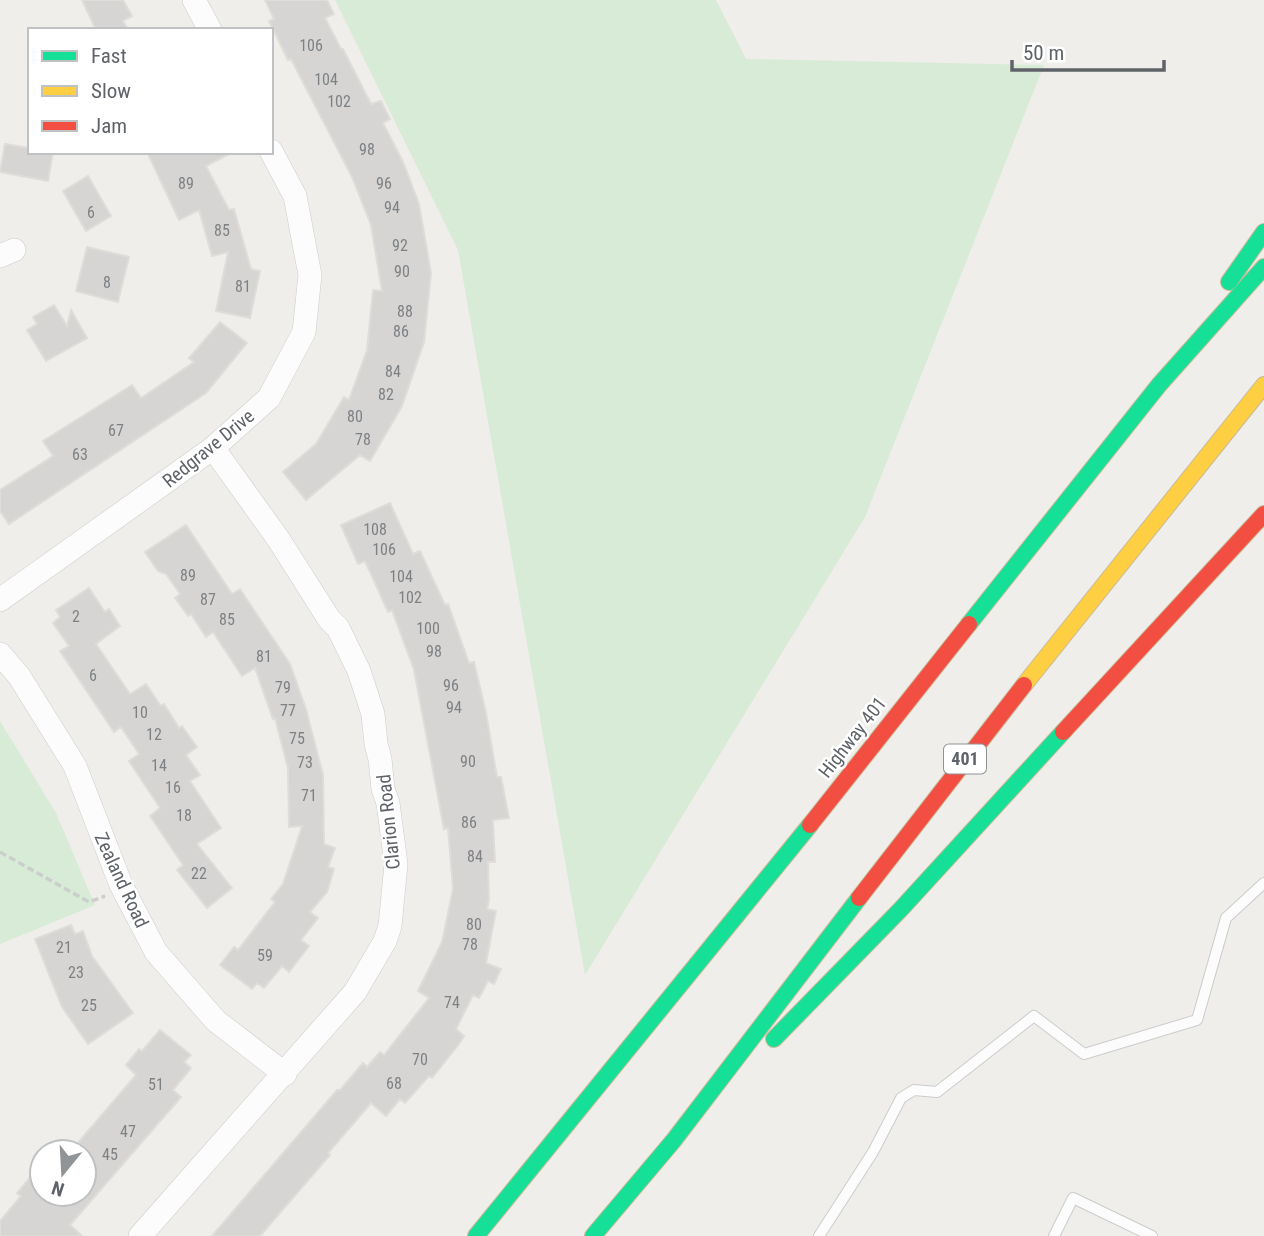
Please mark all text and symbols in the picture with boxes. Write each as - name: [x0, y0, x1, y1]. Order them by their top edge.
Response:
- legend: [28, 28, 273, 154]
- scale bar: [1012, 28, 1164, 72]
- house number: 106: [299, 36, 323, 55]
- text: 50 m: [1023, 41, 1064, 65]
- text: Fast: [91, 44, 127, 68]
- house number: 104: [314, 70, 338, 89]
- text: Slow: [91, 79, 131, 103]
- house number: 102: [327, 92, 351, 111]
- text: Jam: [91, 114, 127, 138]
- house number: 98: [359, 140, 375, 159]
- house number: 89: [178, 174, 194, 193]
- house number: 96: [376, 174, 392, 193]
- house number: 94: [384, 198, 400, 217]
- house number: 6: [87, 203, 95, 222]
- house number: 85: [214, 221, 230, 240]
- house number: 92: [392, 236, 408, 255]
- house number: 90: [394, 262, 410, 281]
- house number: 8: [103, 273, 111, 292]
- house number: 81: [235, 277, 251, 296]
- house number: 88: [397, 302, 413, 321]
- house number: 86: [393, 322, 409, 341]
- house number: 84: [385, 362, 401, 381]
- house number: 82: [378, 385, 394, 404]
- street label: Redgrave Drive: [158, 404, 259, 492]
- house number: 80: [347, 407, 363, 426]
- house number: 67: [108, 421, 124, 440]
- house number: 78: [355, 430, 371, 449]
- house number: 63: [72, 445, 88, 464]
- house number: 108: [363, 520, 387, 539]
- house number: 106: [372, 540, 396, 559]
- house number: 89: [180, 566, 196, 585]
- house number: 104: [389, 567, 413, 586]
- house number: 102: [398, 588, 422, 607]
- house number: 87: [200, 590, 216, 609]
- house number: 2: [72, 607, 80, 626]
- house number: 85: [219, 610, 235, 629]
- house number: 100: [416, 619, 440, 638]
- house number: 98: [426, 642, 442, 661]
- house number: 81: [256, 647, 272, 666]
- house number: 6: [89, 666, 97, 685]
- house number: 96: [443, 676, 459, 695]
- house number: 79: [275, 678, 291, 697]
- street label: Highway 401: [814, 692, 891, 782]
- house number: 94: [446, 698, 462, 717]
- house number: 77: [280, 701, 296, 720]
- house number: 10: [132, 703, 148, 722]
- house number: 12: [146, 725, 162, 744]
- house number: 75: [289, 729, 305, 748]
- road number: 401: [944, 744, 986, 774]
- house number: 90: [460, 752, 476, 771]
- house number: 73: [297, 753, 313, 772]
- house number: 14: [151, 756, 167, 775]
- street label: Clarion Road: [372, 773, 405, 871]
- house number: 16: [165, 778, 181, 797]
- house number: 71: [301, 786, 317, 805]
- house number: 18: [176, 806, 192, 825]
- house number: 86: [461, 813, 477, 832]
- street label: Zealand Road: [89, 829, 154, 931]
- house number: 84: [467, 847, 483, 866]
- house number: 22: [191, 864, 207, 883]
- house number: 80: [466, 915, 482, 934]
- house number: 78: [462, 935, 478, 954]
- house number: 21: [56, 938, 72, 957]
- house number: 59: [257, 946, 273, 965]
- house number: 23: [68, 963, 84, 982]
- house number: 74: [444, 993, 460, 1012]
- house number: 25: [81, 996, 97, 1015]
- house number: 70: [412, 1050, 428, 1069]
- house number: 68: [386, 1074, 402, 1093]
- house number: 51: [148, 1075, 164, 1094]
- house number: 47: [120, 1122, 136, 1141]
- north arrow: [28, 1138, 98, 1208]
- house number: 45: [102, 1145, 118, 1164]
- text: N: [49, 1176, 67, 1201]

